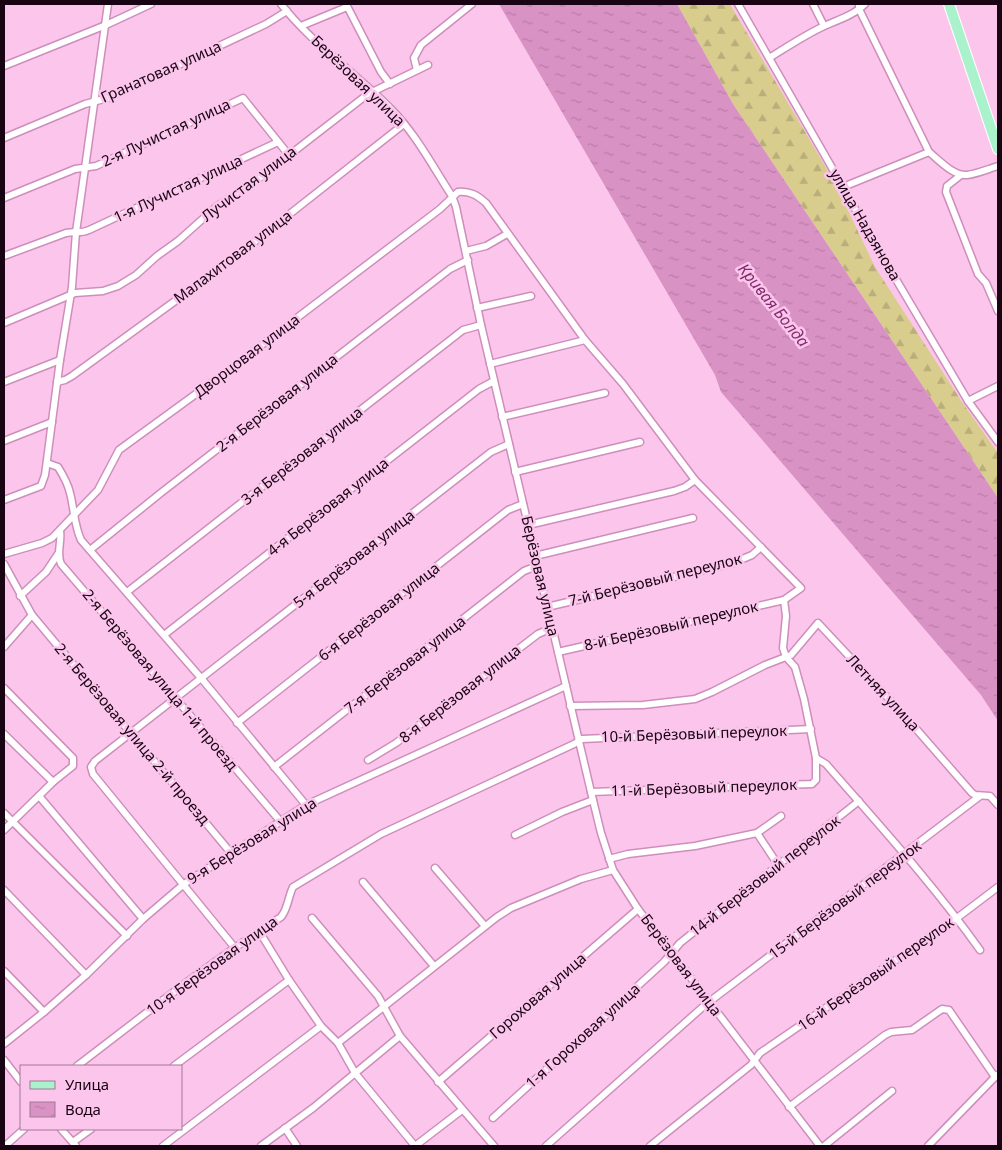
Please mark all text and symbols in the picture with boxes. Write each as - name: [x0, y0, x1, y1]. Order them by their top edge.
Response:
- street label: Берёзовая улица: [308, 30, 410, 130]
- street label: Гранатовая улица: [97, 36, 224, 107]
- street label: 2-я Лучистая улица: [98, 93, 233, 171]
- street label: Лучистая улица: [197, 141, 300, 226]
- street label: 1-я Лучистая улица: [110, 149, 245, 227]
- street label: улица Надзянова: [826, 165, 906, 284]
- street label: Малахитовая улица: [169, 205, 296, 307]
- water label: Кривая Болда: [733, 259, 815, 351]
- street label: Дворцовая улица: [190, 309, 303, 402]
- street label: 2-я Берёзовая улица: [212, 348, 341, 456]
- street label: 3-я Берёзовая улица: [237, 401, 366, 509]
- street label: 4-я Берёзовая улица: [263, 452, 392, 560]
- street label: 5-я Берёзовая улица: [289, 504, 418, 612]
- street label: Берёзовая улица: [517, 514, 565, 638]
- street label: 7-й Берёзовый переулок: [566, 548, 743, 610]
- street label: 6-я Берёзовая улица: [314, 557, 443, 665]
- street label: 2-я Берёзовая улица 1-й проезд: [79, 584, 243, 774]
- street label: 8-й Берёзовый переулок: [582, 595, 760, 655]
- street label: 7-я Берёзовая улица: [340, 610, 469, 718]
- street label: 2-я Берёзовая улица 2-й проезд: [51, 638, 215, 828]
- street label: 8-я Берёзовая улица: [395, 639, 524, 747]
- street label: Летняя улица: [843, 649, 925, 735]
- street label: 10-й Берёзовый переулок: [601, 720, 787, 746]
- street label: 11-й Берёзовый переулок: [611, 774, 797, 800]
- street label: 9-я Берёзовая улица: [183, 792, 320, 888]
- street label: 14-й Берёзовый переулок: [685, 810, 844, 940]
- street label: 15-й Берёзовый переулок: [764, 835, 925, 963]
- street label: Берёзовая улица: [637, 909, 727, 1020]
- street label: 10-я Берёзовая улица: [142, 911, 281, 1020]
- street label: 16-й Берёзовый переулок: [793, 912, 957, 1035]
- street label: Гороховая улица: [485, 948, 590, 1043]
- street label: 1-я Гороховая улица: [521, 978, 644, 1092]
- legend: [20, 1065, 182, 1130]
- text: Улица: [65, 1074, 109, 1094]
- text: Вода: [65, 1099, 101, 1119]

